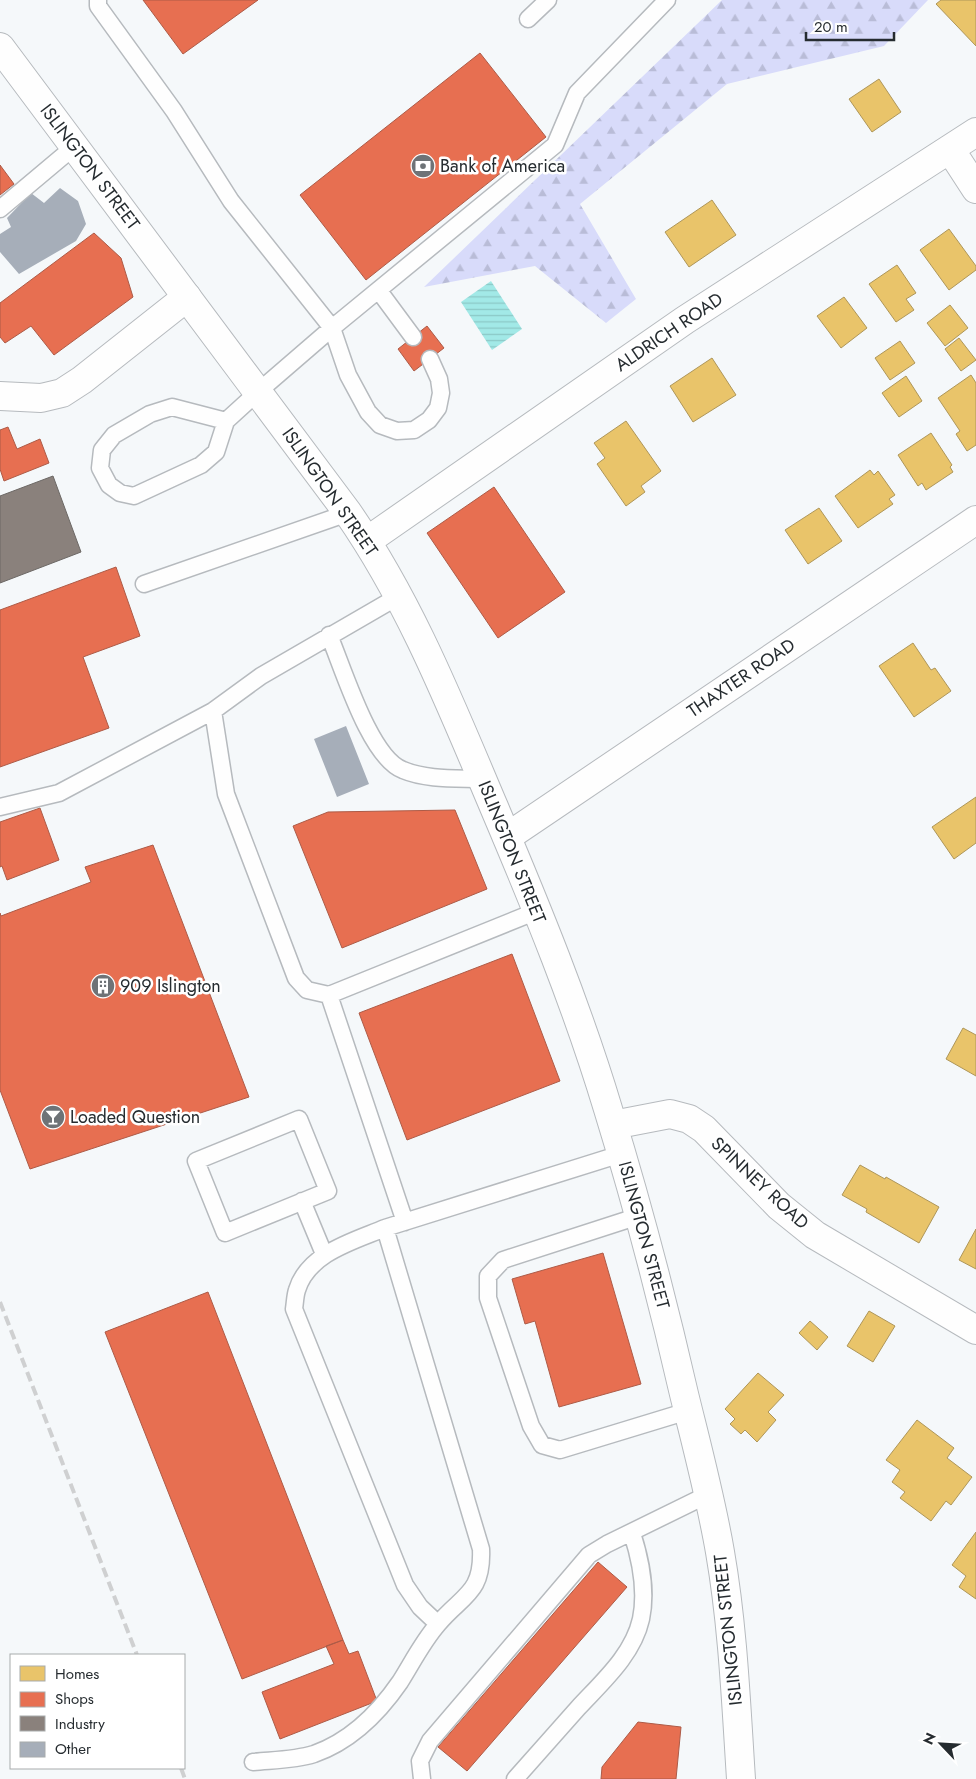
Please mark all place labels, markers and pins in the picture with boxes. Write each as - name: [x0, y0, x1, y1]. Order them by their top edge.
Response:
- bank icon: Bank of America: [410, 153, 436, 179]
- place label: Bank of America: [440, 153, 565, 179]
- building icon: 909 Islington: [90, 973, 116, 999]
- place label: 909 Islington: [120, 973, 221, 999]
- bar icon: Loaded Question: [40, 1104, 66, 1130]
- place label: Loaded Question: [70, 1104, 200, 1130]

